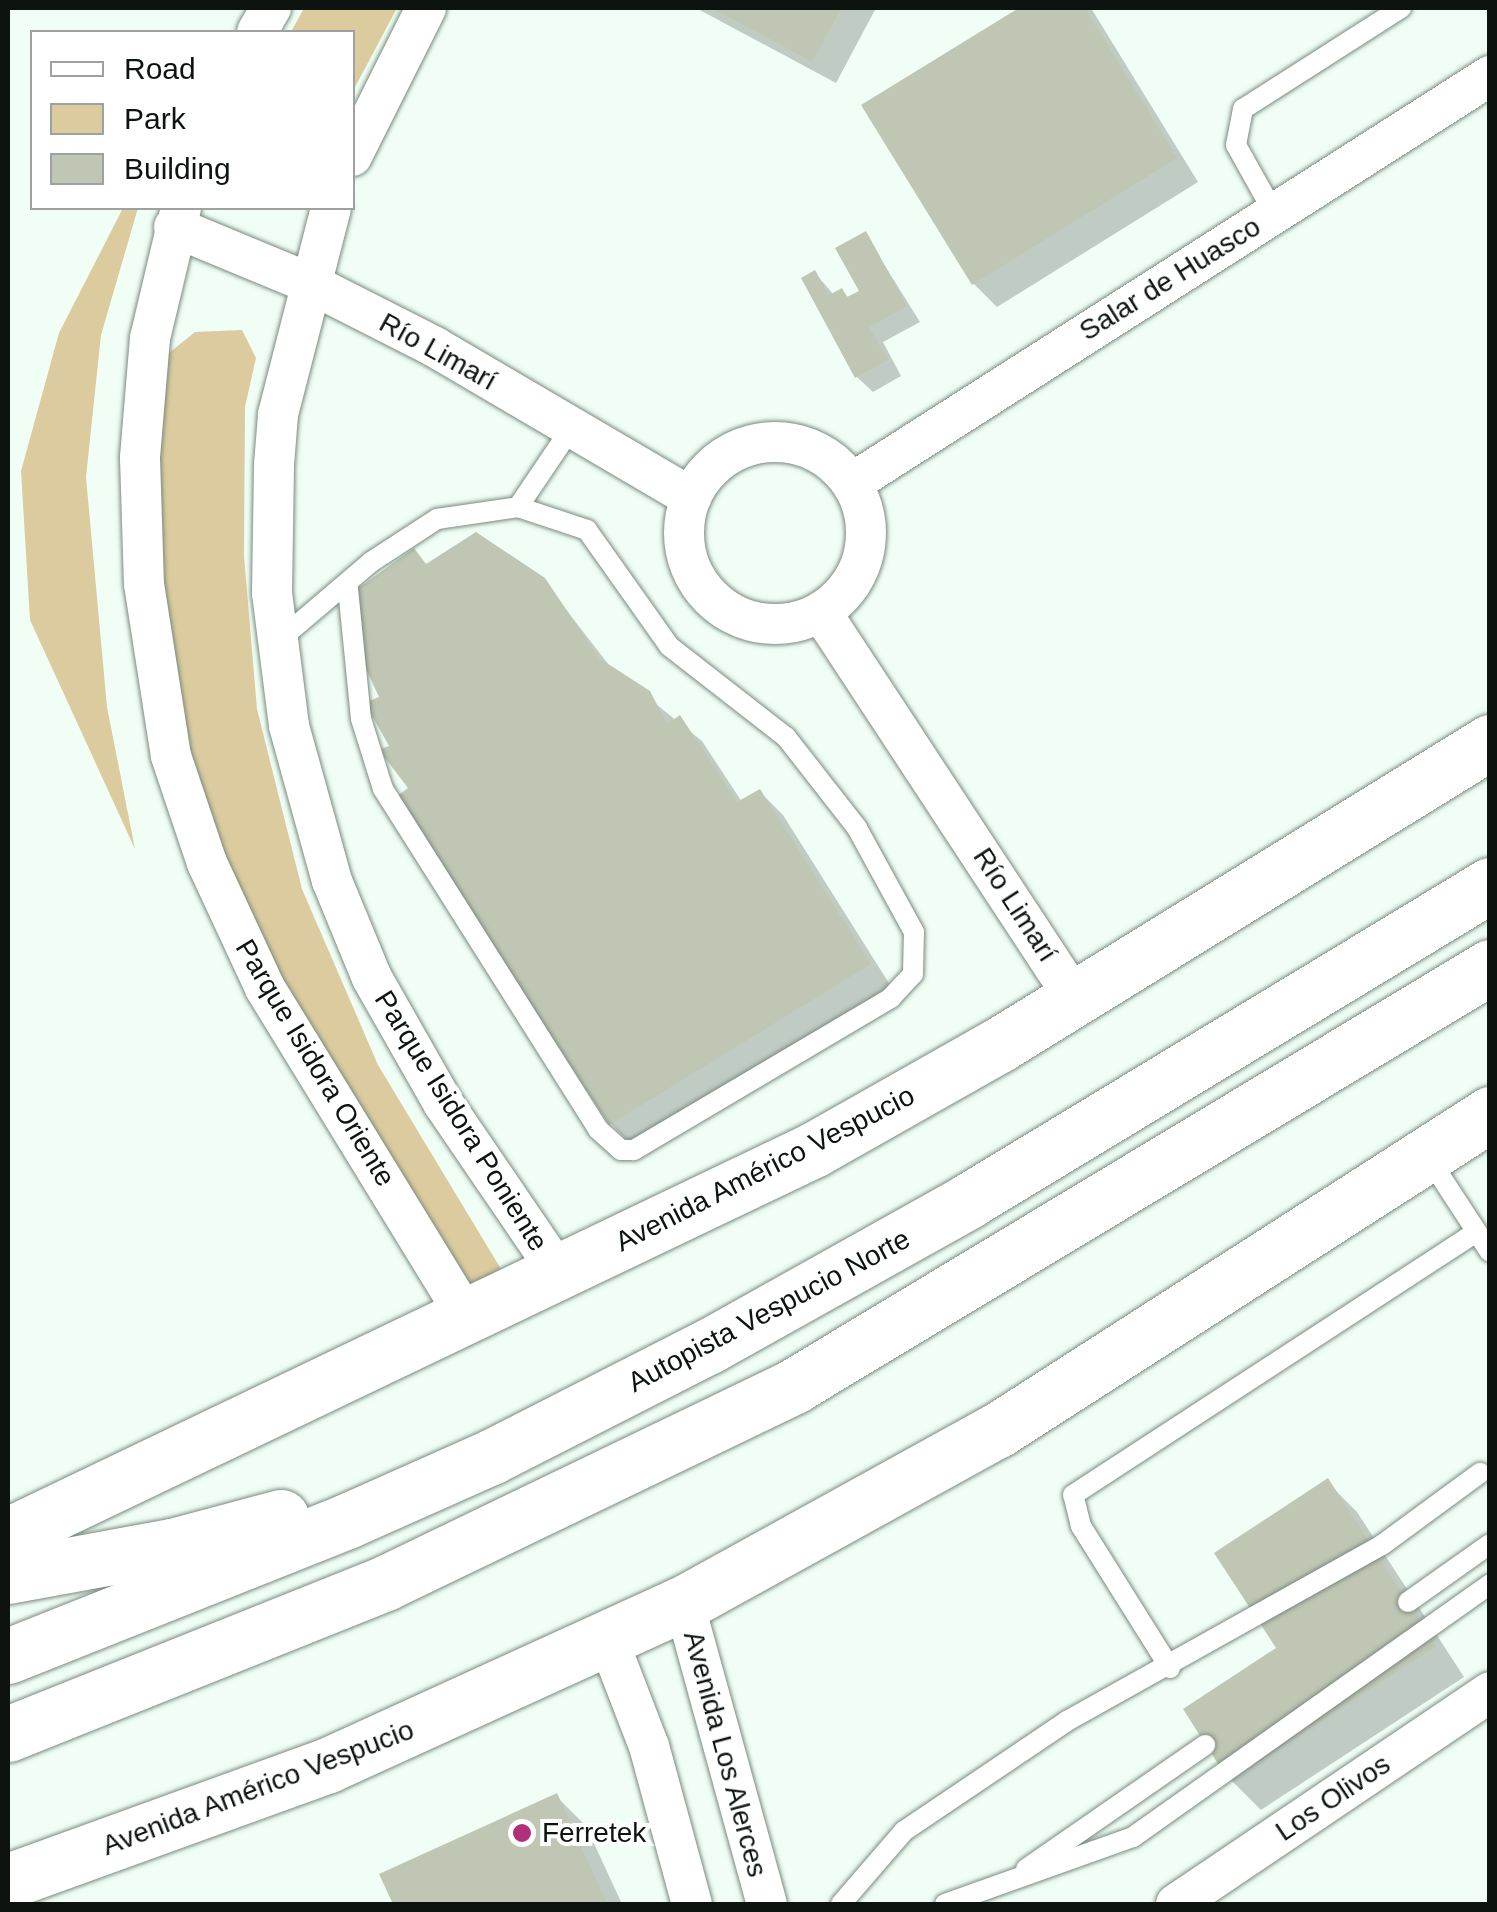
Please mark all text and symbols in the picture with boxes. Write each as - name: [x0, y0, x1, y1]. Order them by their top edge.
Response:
- legend: [30, 30, 355, 210]
- text: Road: [124, 52, 196, 85]
- text: Park: [124, 102, 186, 135]
- text: Building: [124, 152, 231, 185]
- street label: Salar de Huasco: [1073, 210, 1267, 348]
- street label: Río Limarí: [373, 306, 503, 398]
- street label: Río Limarí: [966, 842, 1064, 968]
- street label: Parque Isidora Oriente: [228, 934, 402, 1192]
- street label: Parque Isidora Poniente: [367, 985, 555, 1257]
- street label: Avenida Américo Vespucio: [609, 1079, 921, 1259]
- street label: Autopista Vespucio Norte: [622, 1222, 916, 1400]
- street label: Avenida Los Alerces: [676, 1627, 774, 1881]
- street label: Avenida Américo Vespucio: [97, 1713, 419, 1863]
- street label: Los Olivos: [1269, 1748, 1397, 1848]
- place label: Ferretek: [542, 1816, 646, 1850]
- marker: Ferretek: [511, 1822, 533, 1844]

